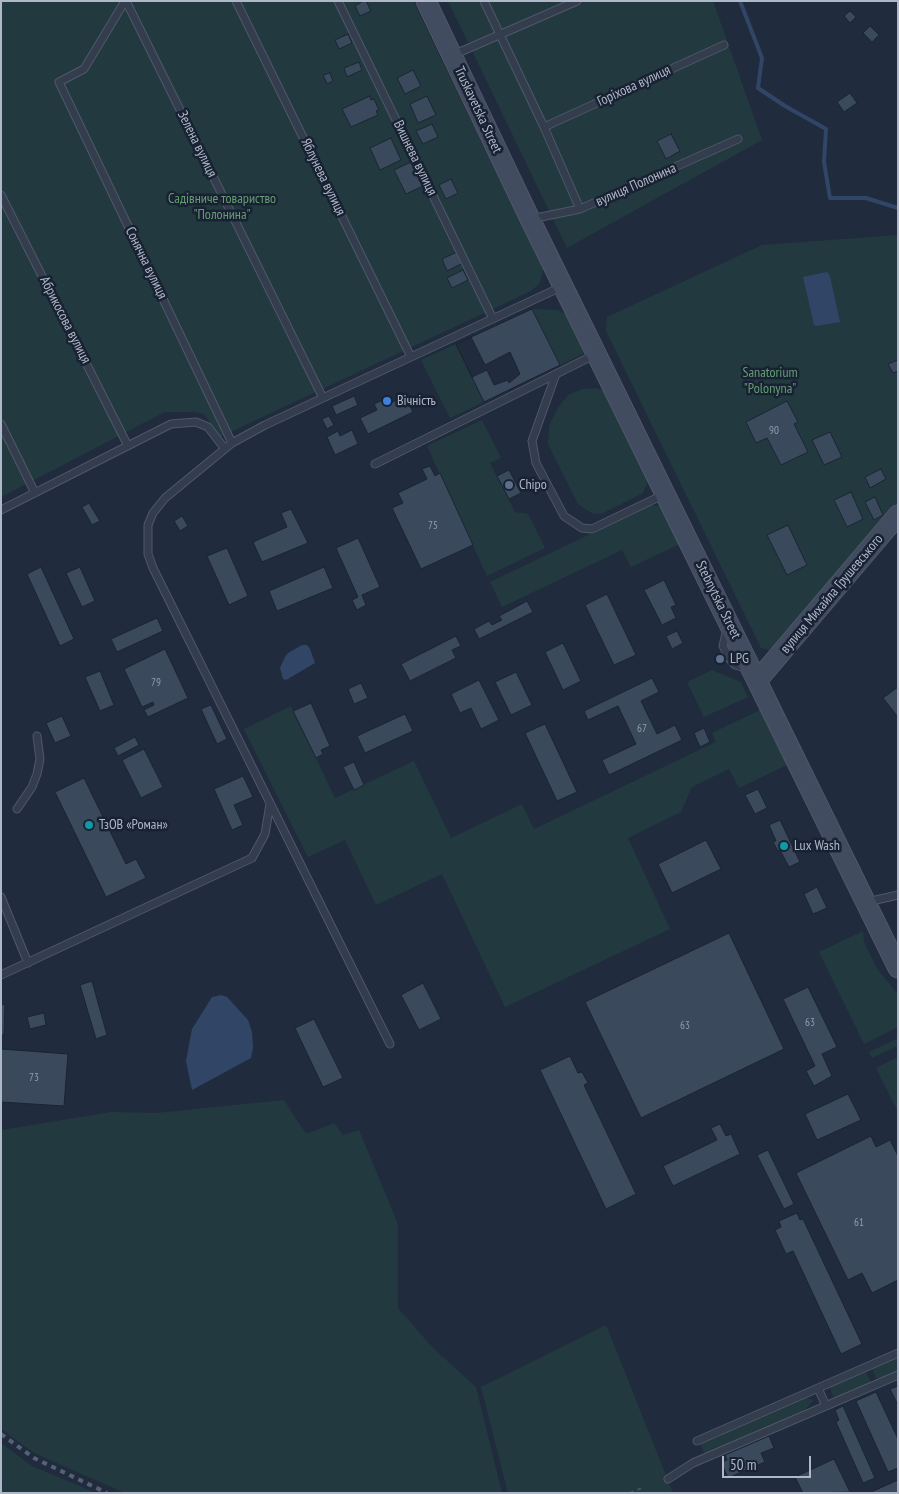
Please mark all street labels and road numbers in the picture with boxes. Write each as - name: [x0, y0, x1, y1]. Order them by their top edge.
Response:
- street label: Горіхова вулиця: [595, 62, 673, 110]
- street label: Truskavetska Street: [451, 64, 505, 156]
- street label: Зелена вулиця: [174, 108, 220, 180]
- street label: Вишнева вулиця: [390, 118, 440, 198]
- street label: Яблунева вулиця: [297, 136, 349, 218]
- street label: вулиця Полонина: [593, 160, 679, 210]
- street label: Сонячна вулиця: [121, 224, 171, 302]
- street label: Абрикосова вулиця: [36, 274, 94, 366]
- street label: вулиця Михайла Грушевського: [777, 531, 887, 657]
- street label: Stebnytska Street: [692, 558, 744, 642]

